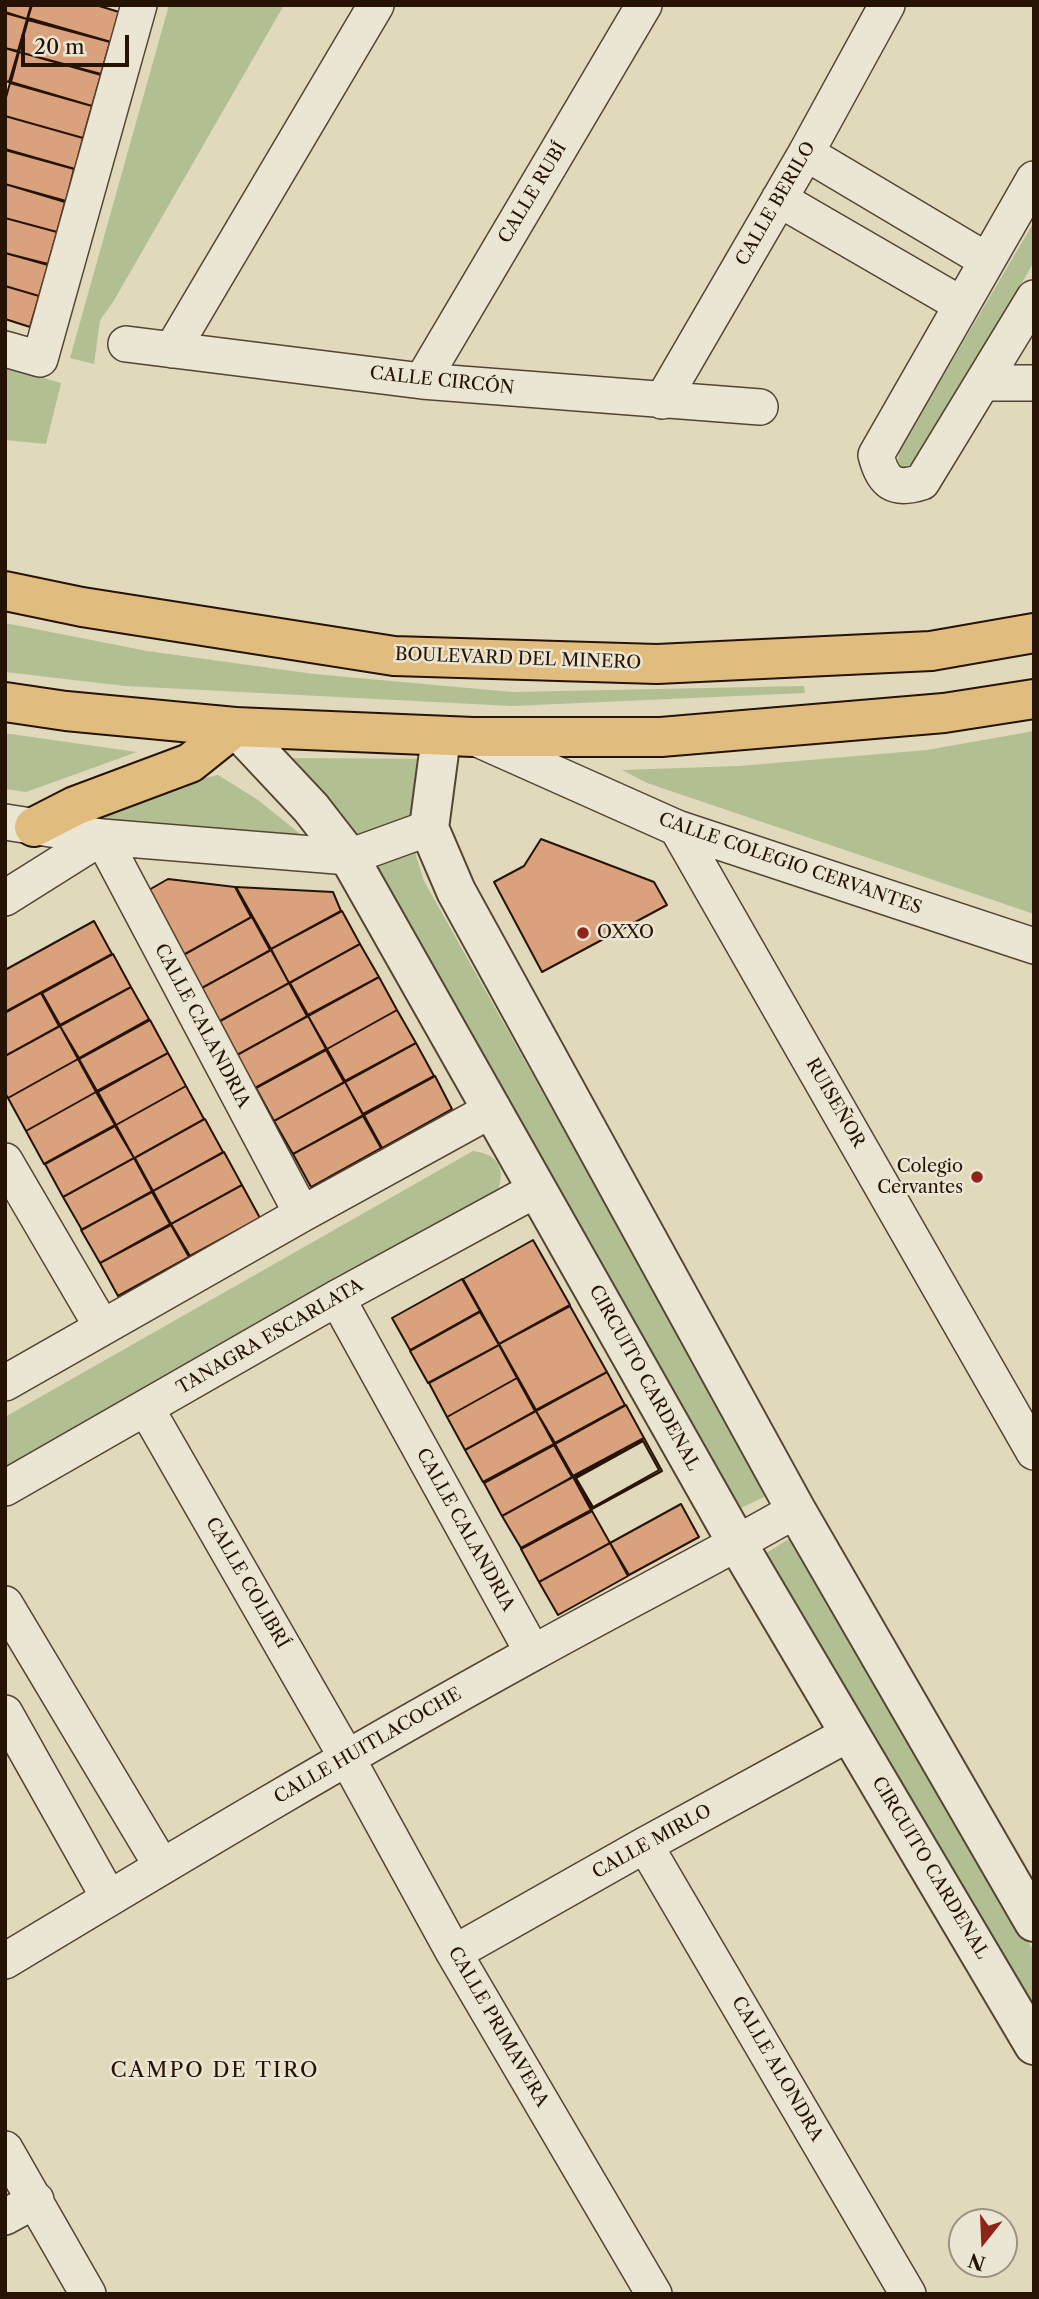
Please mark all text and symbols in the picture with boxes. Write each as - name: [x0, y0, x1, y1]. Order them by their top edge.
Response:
- scale bar: [24, 21, 133, 65]
- text: 20 m: [34, 34, 85, 59]
- street label: CALLE BERILO: [732, 138, 820, 270]
- street label: CALLE RUBÍ: [494, 139, 572, 247]
- street label: CALLE CIRCÓN: [369, 363, 515, 399]
- street label: BOULEVARD DEL MINERO: [394, 644, 642, 674]
- street label: CALLE COLEGIO CERVANTES: [656, 809, 924, 919]
- place label: OXXO: [597, 922, 654, 944]
- marker: OXXO: [575, 925, 591, 941]
- street label: CALLE CALANDRIA: [150, 940, 254, 1112]
- street label: RUISEÑOR: [801, 1055, 869, 1151]
- place label: Colegio Cervantes: [877, 1156, 963, 1198]
- marker: Colegio Cervantes: [969, 1169, 985, 1185]
- street label: TANAGRA ESCARLATA: [173, 1275, 367, 1399]
- street label: CIRCUITO CARDENAL: [584, 1282, 704, 1474]
- street label: CALLE CALANDRIA: [411, 1445, 519, 1615]
- street label: CALLE COLIBRÍ: [201, 1514, 293, 1652]
- street label: CALLE HUITLACOCHE: [270, 1683, 466, 1809]
- street label: CIRCUITO CARDENAL: [867, 1773, 993, 1963]
- street label: CALLE MIRLO: [589, 1800, 715, 1884]
- street label: CALLE PRIMAVERA: [443, 1943, 553, 2111]
- street label: CALLE ALONDRA: [727, 1993, 827, 2145]
- district label: CAMPO DE TIRO: [112, 2058, 318, 2084]
- north arrow: [948, 2208, 1018, 2278]
- text: N: [966, 2248, 988, 2275]

